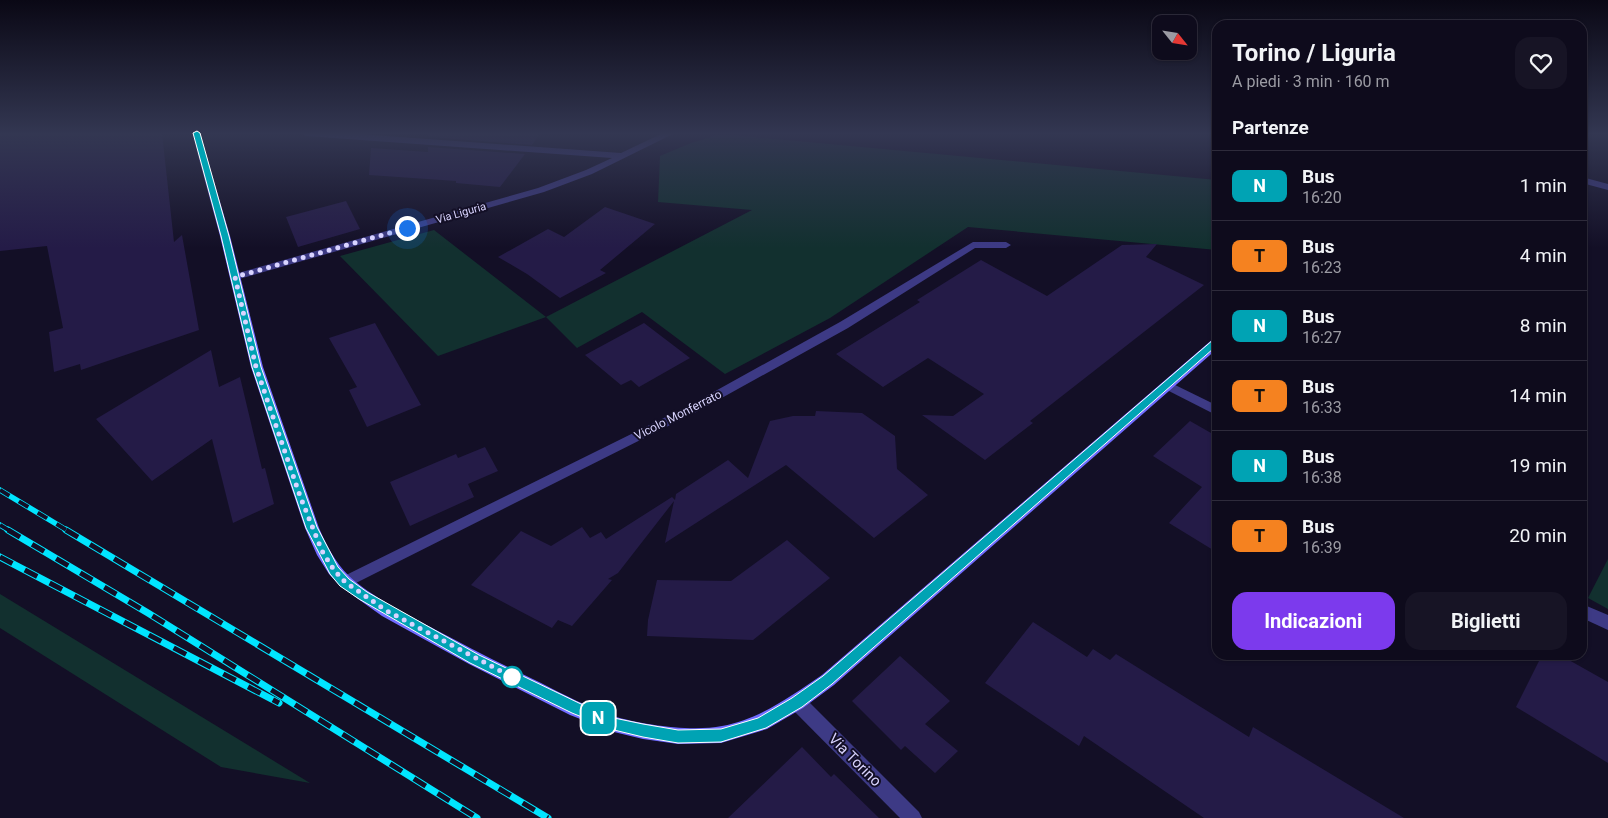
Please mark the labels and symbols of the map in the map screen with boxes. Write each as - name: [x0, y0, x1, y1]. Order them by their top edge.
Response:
- north arrow: [1152, 15, 1198, 60]
- street label: Via Liguria: [434, 200, 488, 226]
- your location: [395, 216, 420, 241]
- street label: Vicolo Monferrato: [632, 387, 724, 443]
- unlabelled marker: [501, 666, 523, 688]
- line badge: N: [582, 702, 614, 734]
- street label: Via Torino: [825, 730, 885, 790]

